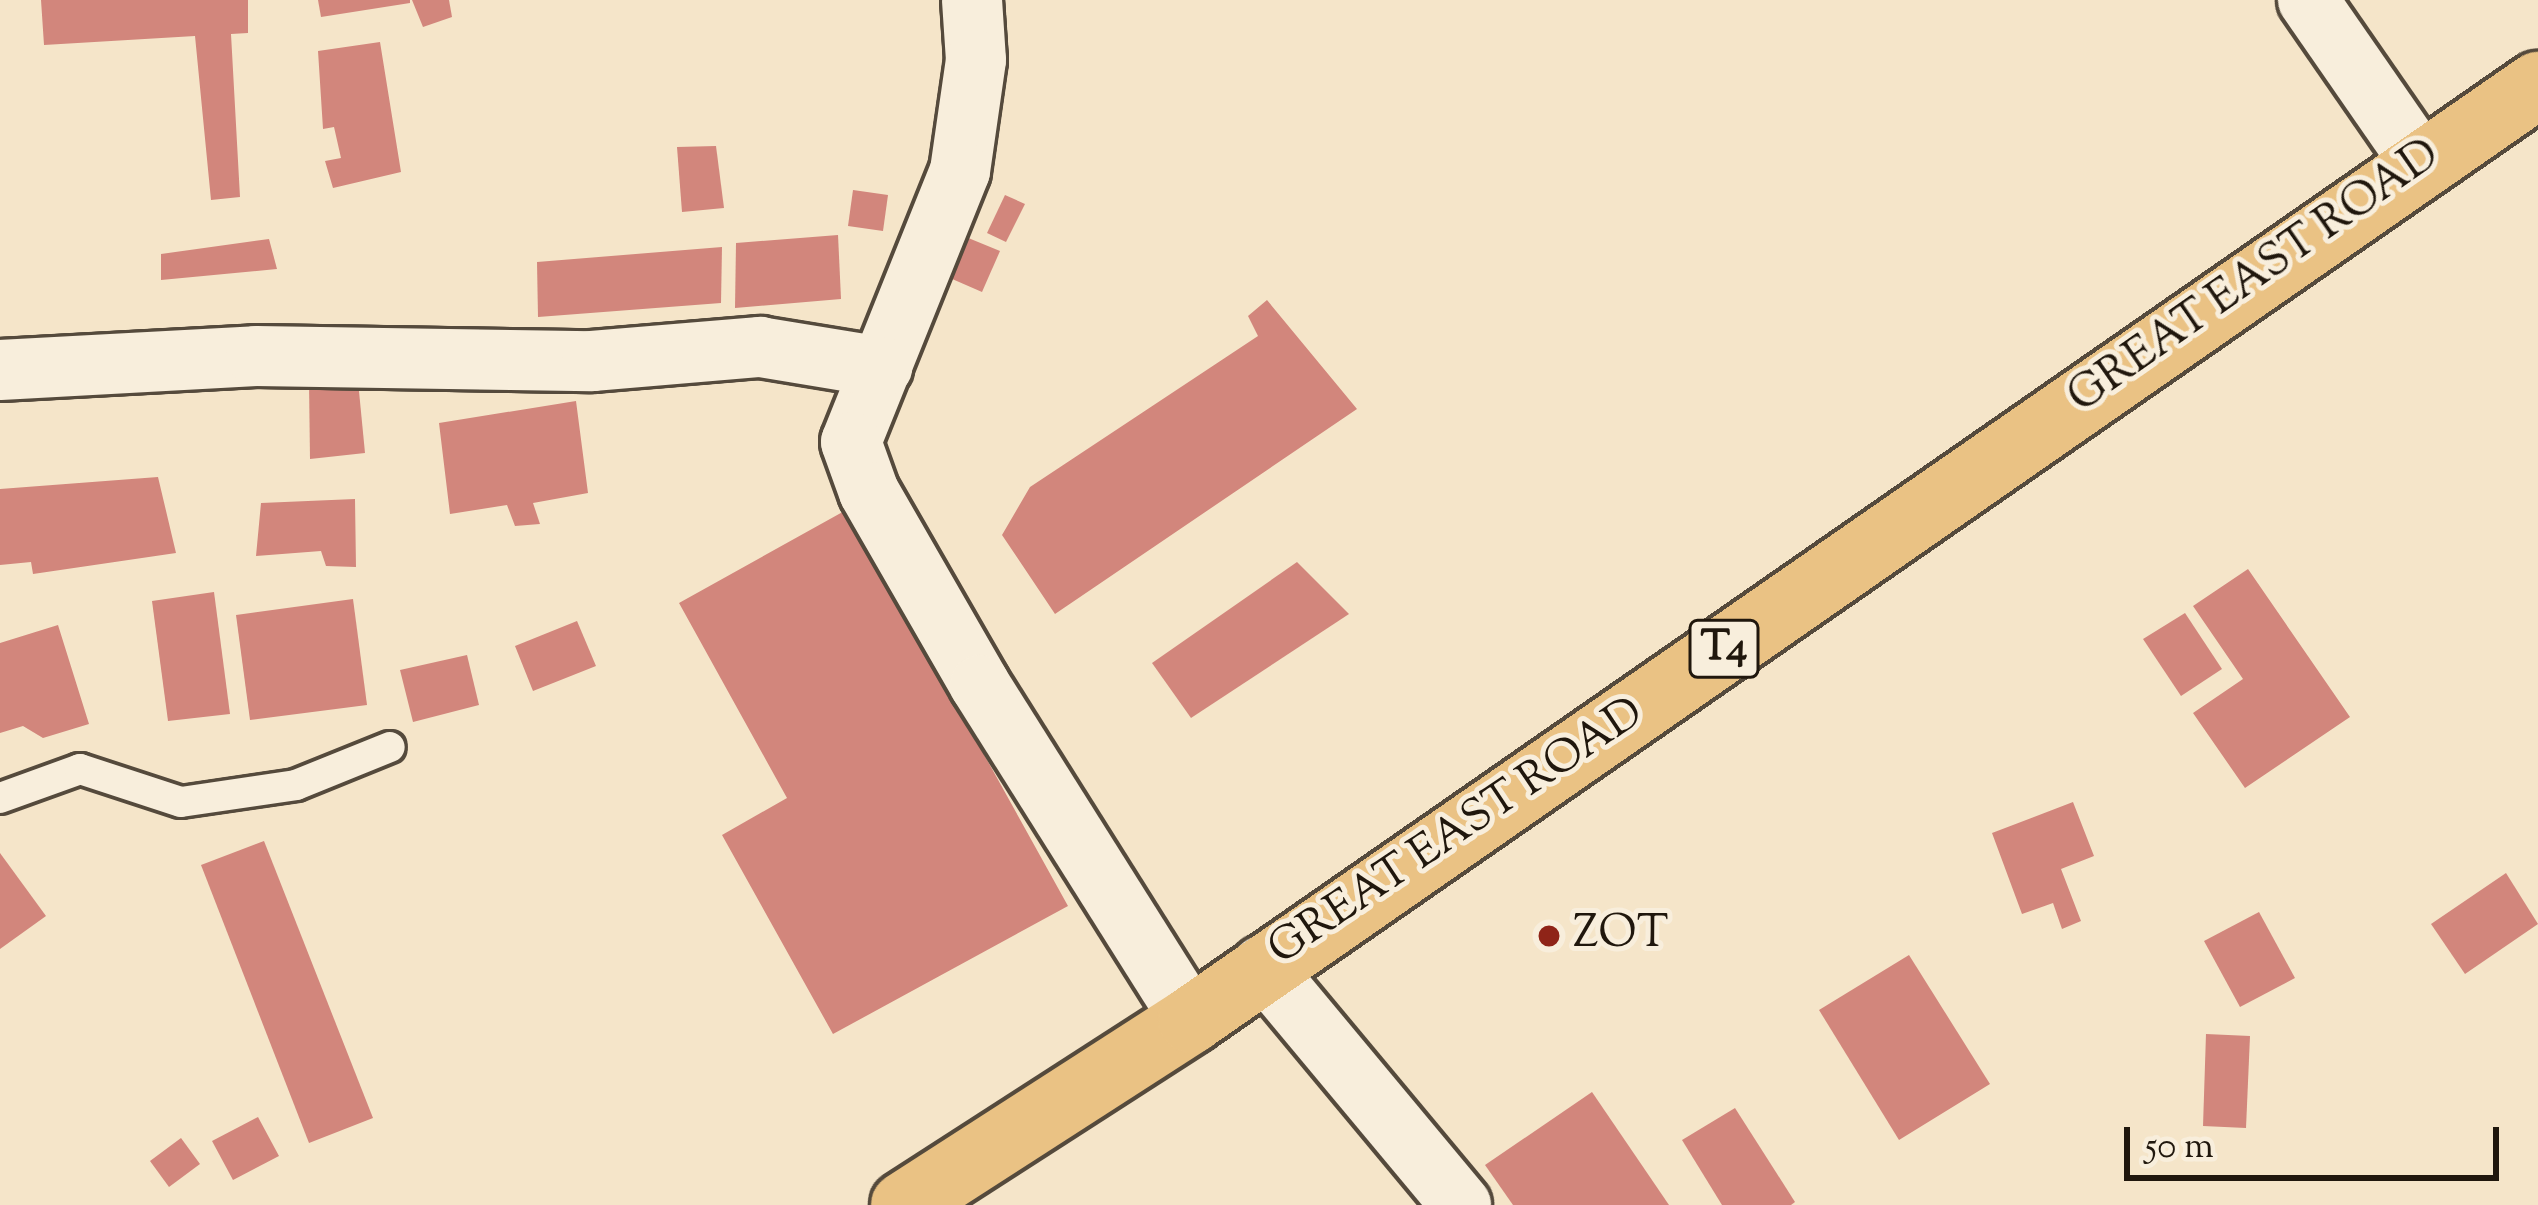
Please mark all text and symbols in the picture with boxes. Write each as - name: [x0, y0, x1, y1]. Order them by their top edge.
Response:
- street label: GREAT EAST ROAD: [2059, 130, 2451, 426]
- road number: T4: [1688, 613, 1760, 685]
- street label: GREAT EAST ROAD: [1259, 687, 1655, 979]
- place label: ZOT: [1573, 909, 1668, 963]
- marker: ZOT: [1536, 923, 1562, 949]
- scale bar: [2130, 1103, 2505, 1177]
- text: 50 m: [2145, 1122, 2214, 1174]

